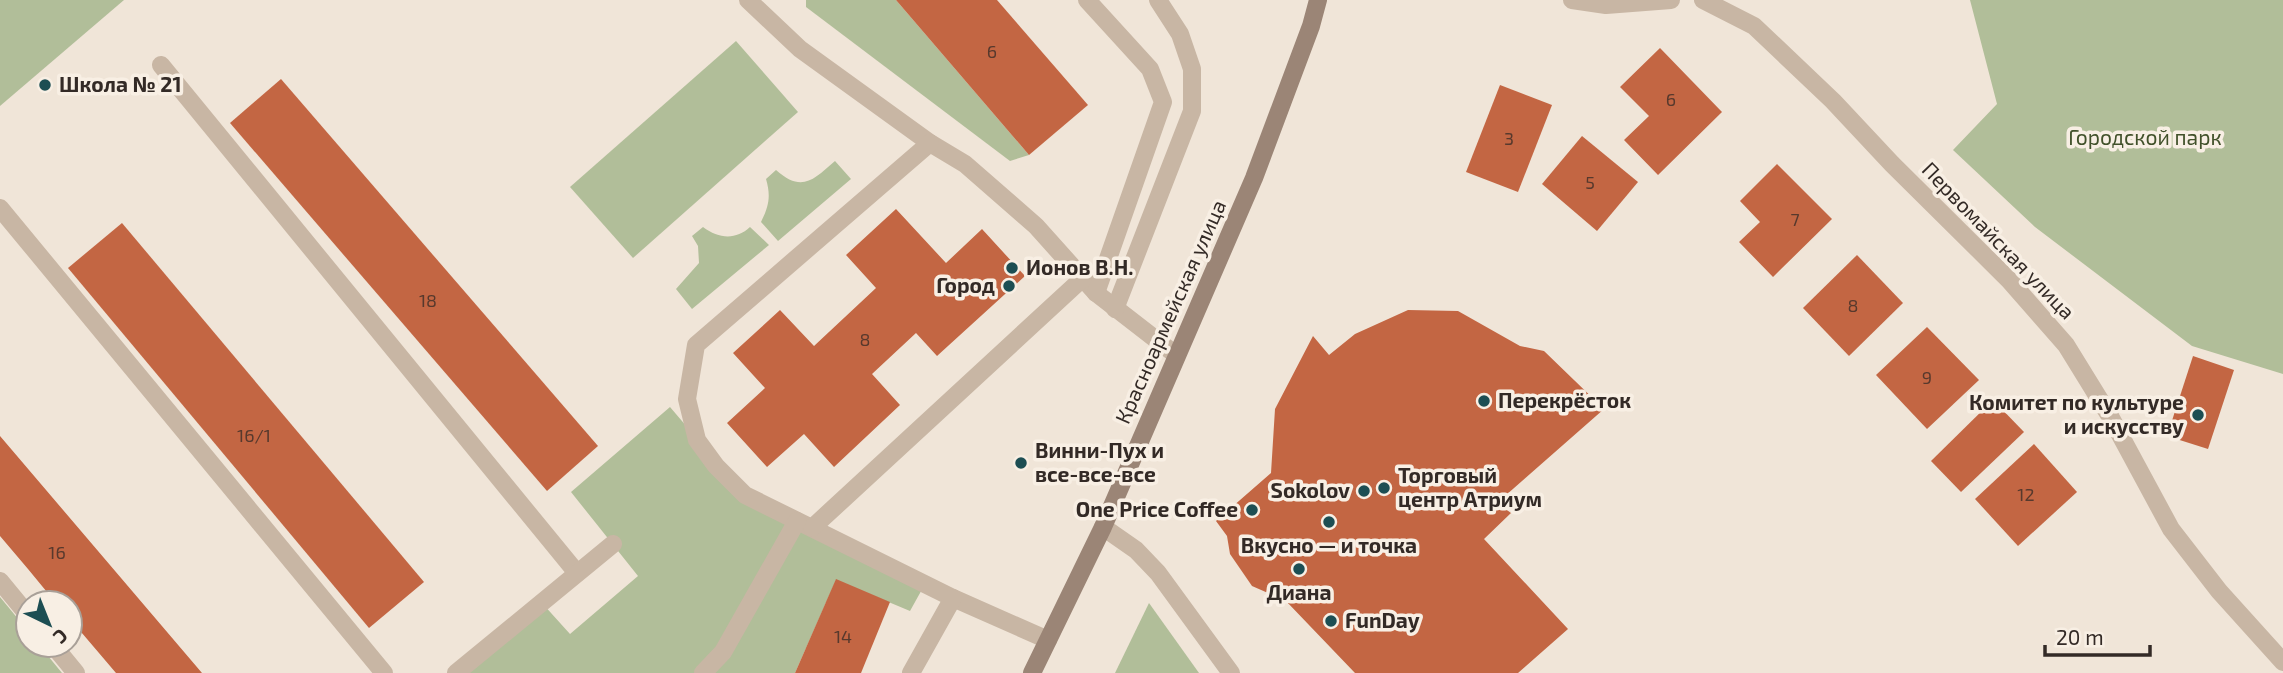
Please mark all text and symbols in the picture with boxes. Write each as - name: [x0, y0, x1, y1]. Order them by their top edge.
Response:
- house number: 6: [987, 40, 997, 62]
- place label: Школа № 21: [59, 71, 182, 96]
- marker: Школа № 21: [37, 77, 53, 93]
- house number: 6: [1666, 88, 1676, 110]
- park label: Городской парк: [2068, 124, 2222, 149]
- house number: 3: [1504, 127, 1514, 149]
- street label: Первомайская улица: [1917, 156, 2081, 324]
- house number: 5: [1585, 171, 1595, 193]
- street label: Красноармейская улица: [1109, 196, 1231, 427]
- house number: 7: [1790, 208, 1800, 230]
- place label: Ионов В.Н.: [1026, 254, 1133, 279]
- marker: Ионов В.Н.: [1004, 260, 1020, 276]
- place label: Город: [936, 272, 995, 297]
- marker: Город: [1001, 278, 1017, 294]
- house number: 18: [419, 289, 437, 311]
- house number: 8: [1848, 294, 1858, 316]
- house number: 8: [860, 328, 870, 350]
- house number: 9: [1922, 366, 1932, 388]
- place label: Перекрёсток: [1498, 387, 1631, 412]
- place label: Комитет по культуре и искусству: [1969, 389, 2184, 438]
- marker: Перекрёсток: [1476, 393, 1492, 409]
- marker: Комитет по культуре и искусству: [2190, 407, 2206, 423]
- house number: 16/1: [237, 424, 271, 446]
- place label: Винни-Пух и все-все-все: [1035, 437, 1164, 486]
- marker: Винни-Пух и все-все-все: [1013, 455, 1029, 471]
- place label: Торговый центр Атриум: [1398, 462, 1542, 511]
- place label: Sokolov: [1271, 477, 1350, 502]
- marker: Торговый центр Атриум: [1376, 480, 1392, 496]
- marker: Sokolov: [1356, 483, 1372, 499]
- house number: 12: [2017, 483, 2035, 505]
- place label: One Price Coffee: [1076, 496, 1238, 521]
- marker: One Price Coffee: [1244, 502, 1260, 518]
- marker: Вкусно — и точка: [1321, 514, 1337, 530]
- place label: Вкусно — и точка: [1241, 532, 1417, 557]
- house number: 16: [48, 541, 66, 563]
- marker: Диана: [1291, 561, 1307, 577]
- place label: Диана: [1266, 579, 1332, 604]
- north arrow: [14, 589, 84, 659]
- place label: FunDay: [1345, 607, 1420, 633]
- marker: FunDay: [1323, 613, 1339, 629]
- scale bar: [2045, 614, 2150, 658]
- text: 20 m: [2056, 624, 2104, 649]
- text: С: [49, 625, 73, 649]
- house number: 14: [834, 625, 852, 647]

